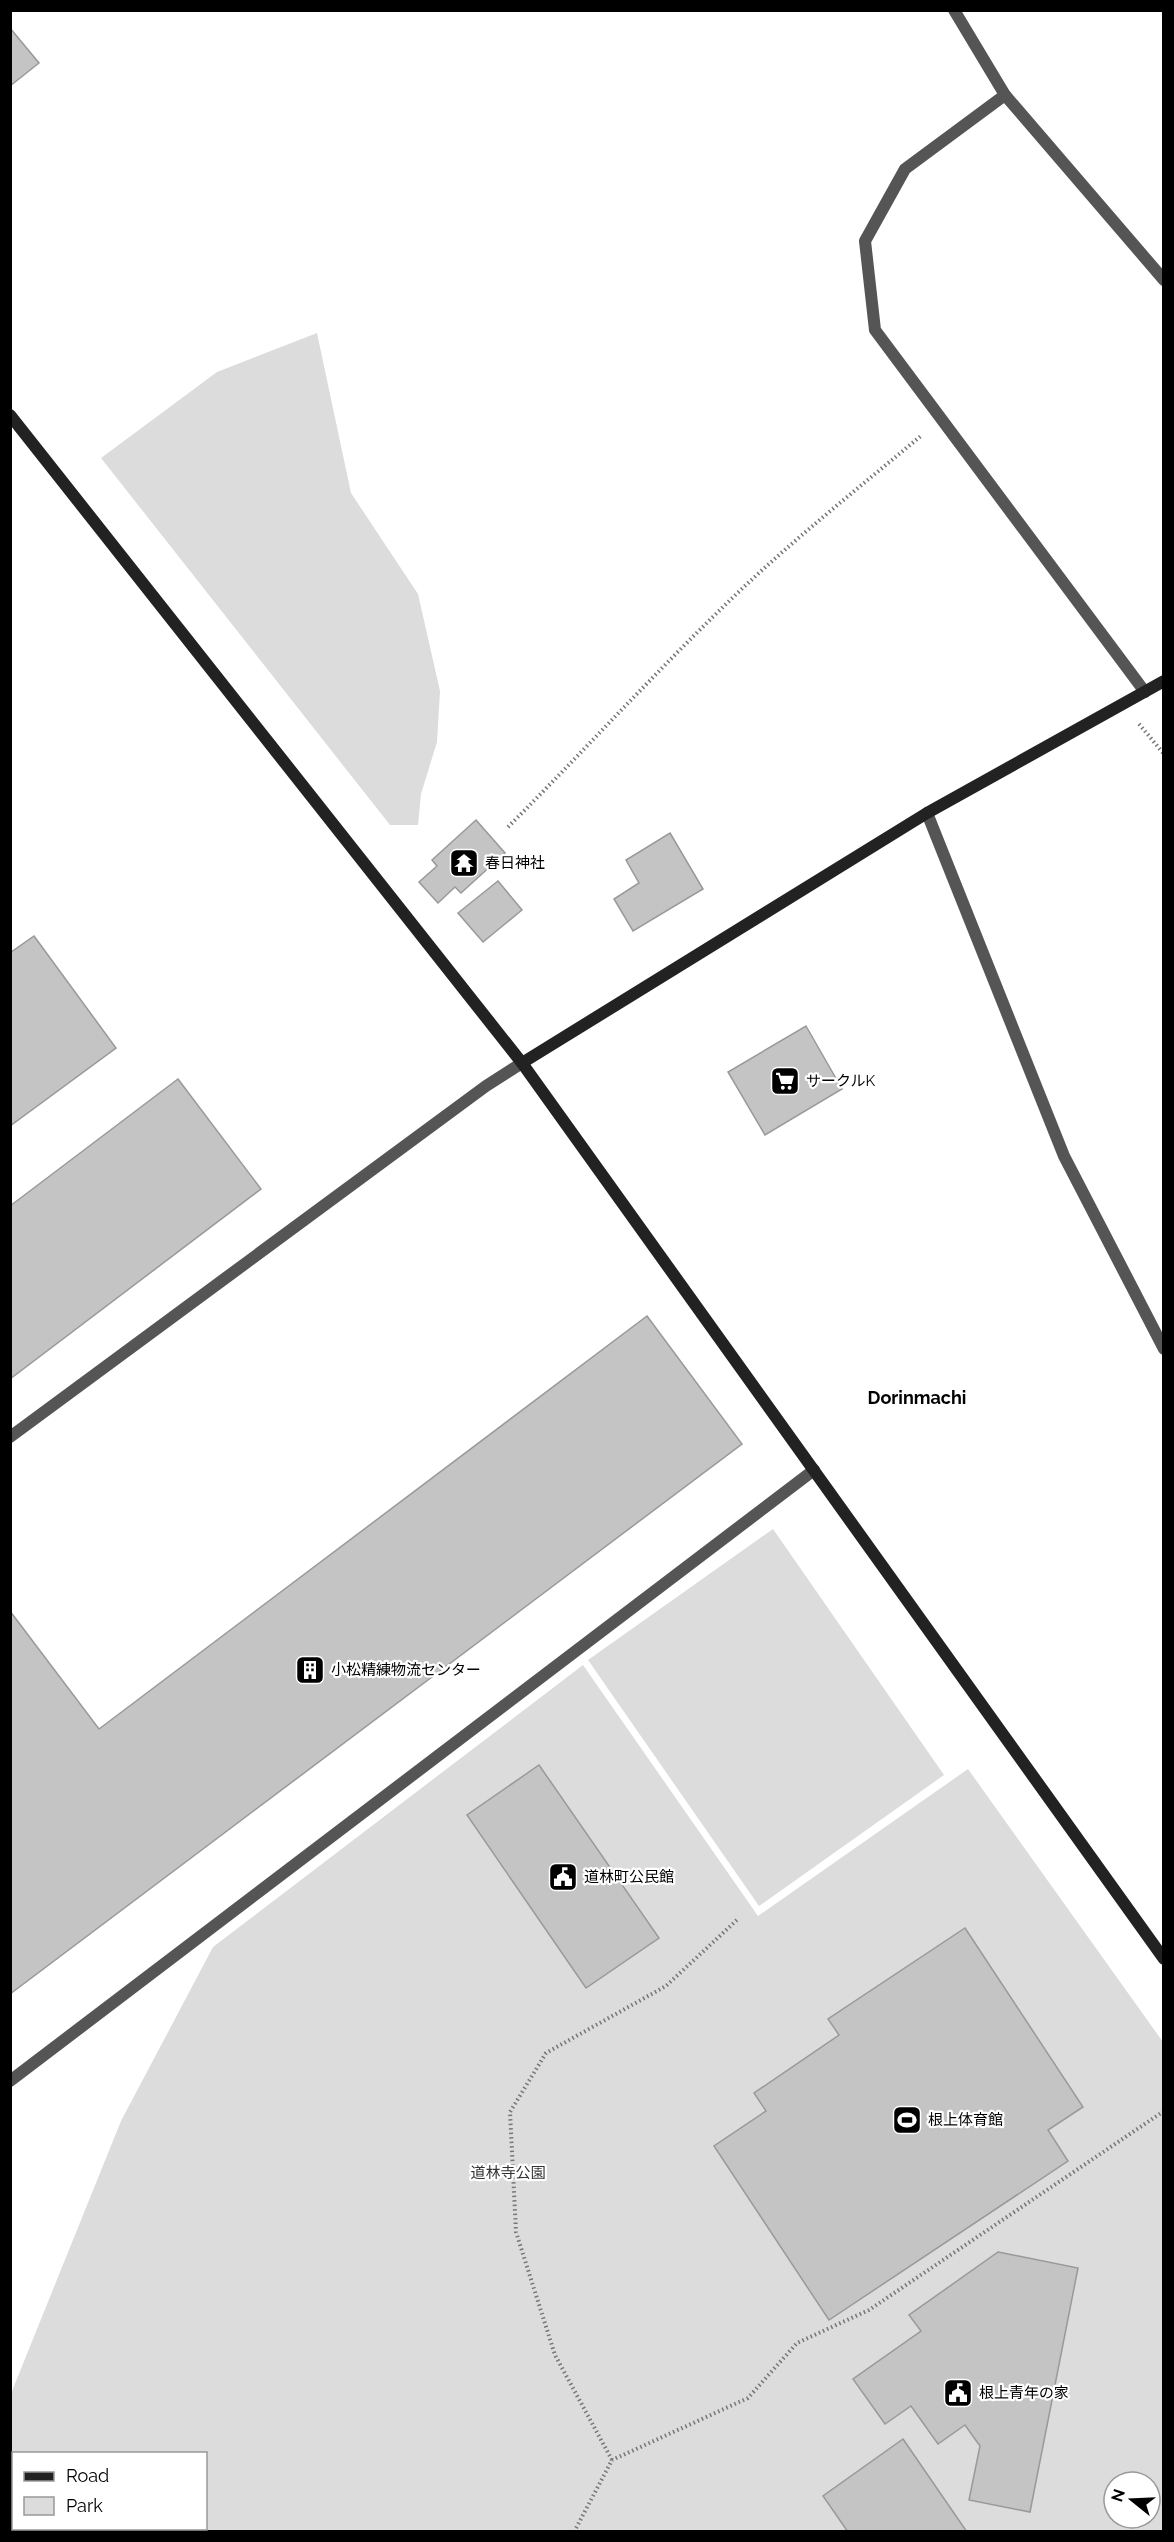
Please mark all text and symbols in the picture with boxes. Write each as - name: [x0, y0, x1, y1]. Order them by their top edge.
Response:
- temple icon: 春日神社: [448, 847, 480, 879]
- place label: 春日神社: [485, 854, 545, 872]
- supermarket icon: サークルK: [769, 1065, 801, 1097]
- place label: サークルK: [806, 1072, 876, 1090]
- district label: Dorinmachi: [868, 1387, 966, 1408]
- building icon: 小松精練物流センター: [294, 1654, 326, 1686]
- place label: 小松精練物流センター: [331, 1661, 481, 1679]
- public building icon: 道林町公民館: [547, 1861, 579, 1893]
- place label: 道林町公民館: [584, 1868, 674, 1886]
- sports icon: 根上体育館: [891, 2104, 923, 2136]
- place label: 根上体育館: [928, 2111, 1003, 2129]
- park label: 道林寺公園: [470, 2164, 546, 2182]
- public building icon: 根上青年の家: [942, 2377, 974, 2409]
- place label: 根上青年の家: [979, 2384, 1069, 2402]
- legend: [12, 2452, 207, 2530]
- text: Road: [66, 2465, 109, 2486]
- north arrow: [1102, 2470, 1162, 2530]
- text: N: [1107, 2487, 1129, 2504]
- text: Park: [66, 2495, 103, 2516]

